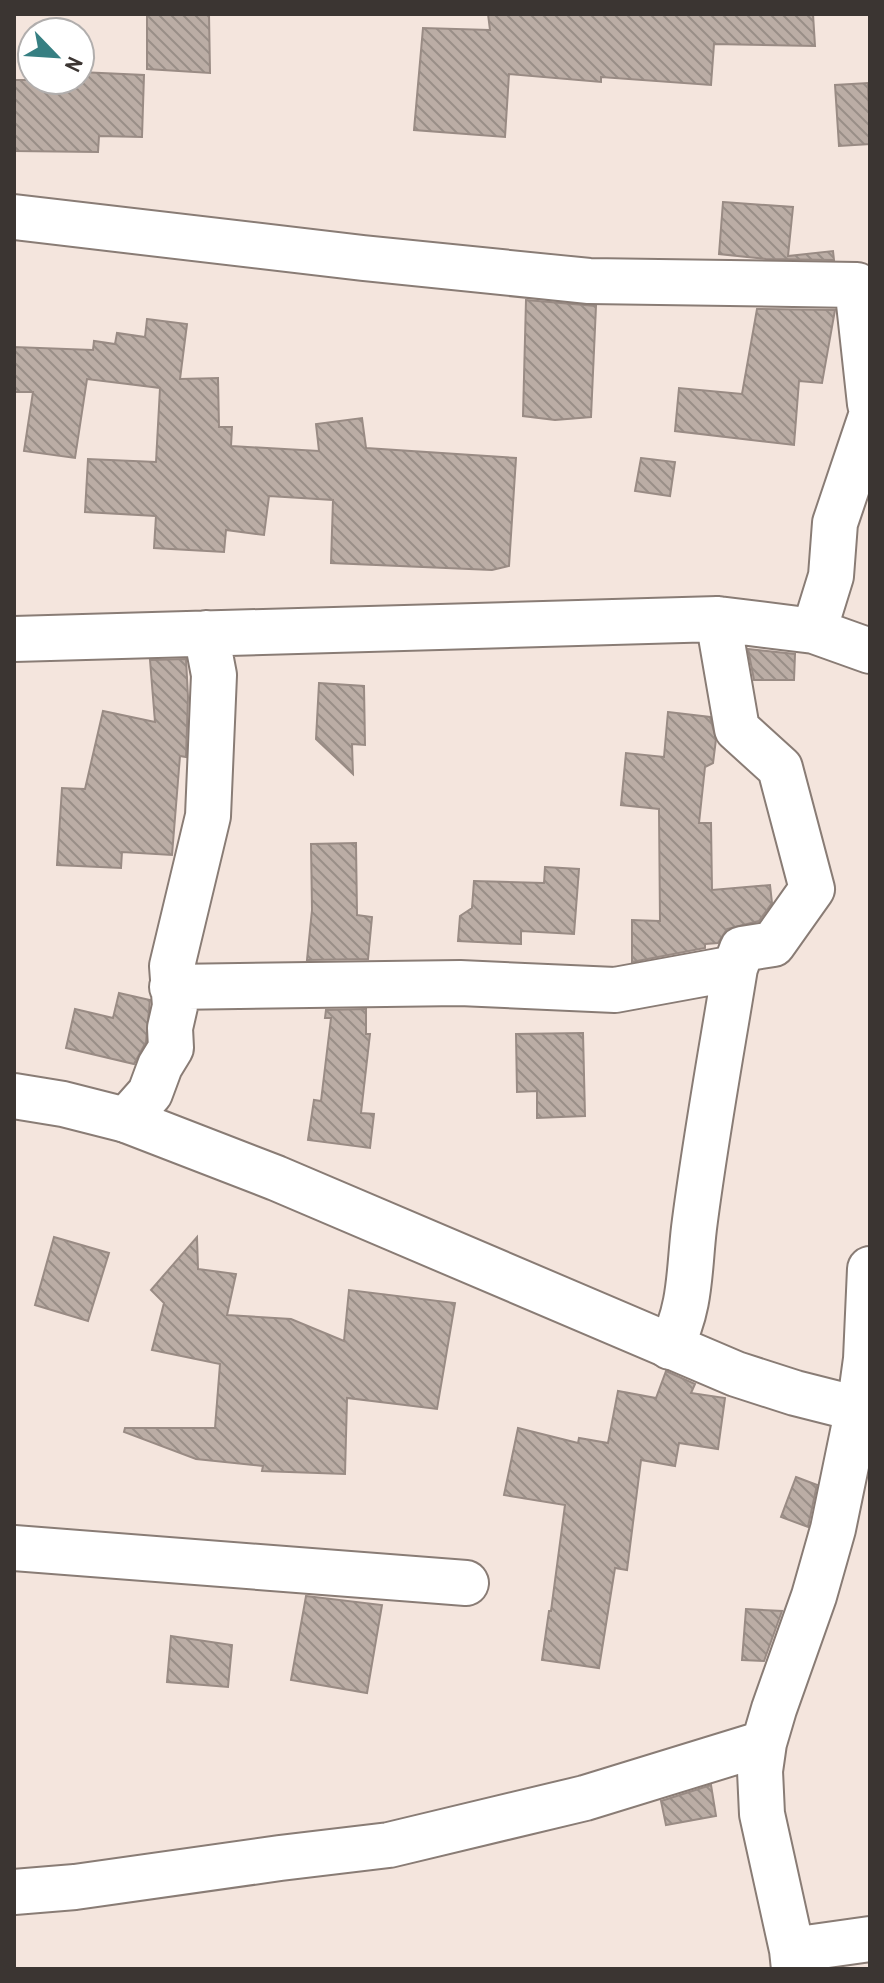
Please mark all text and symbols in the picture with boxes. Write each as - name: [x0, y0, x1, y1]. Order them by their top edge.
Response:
- north arrow: [16, 16, 96, 96]
- text: N: [58, 52, 90, 77]

